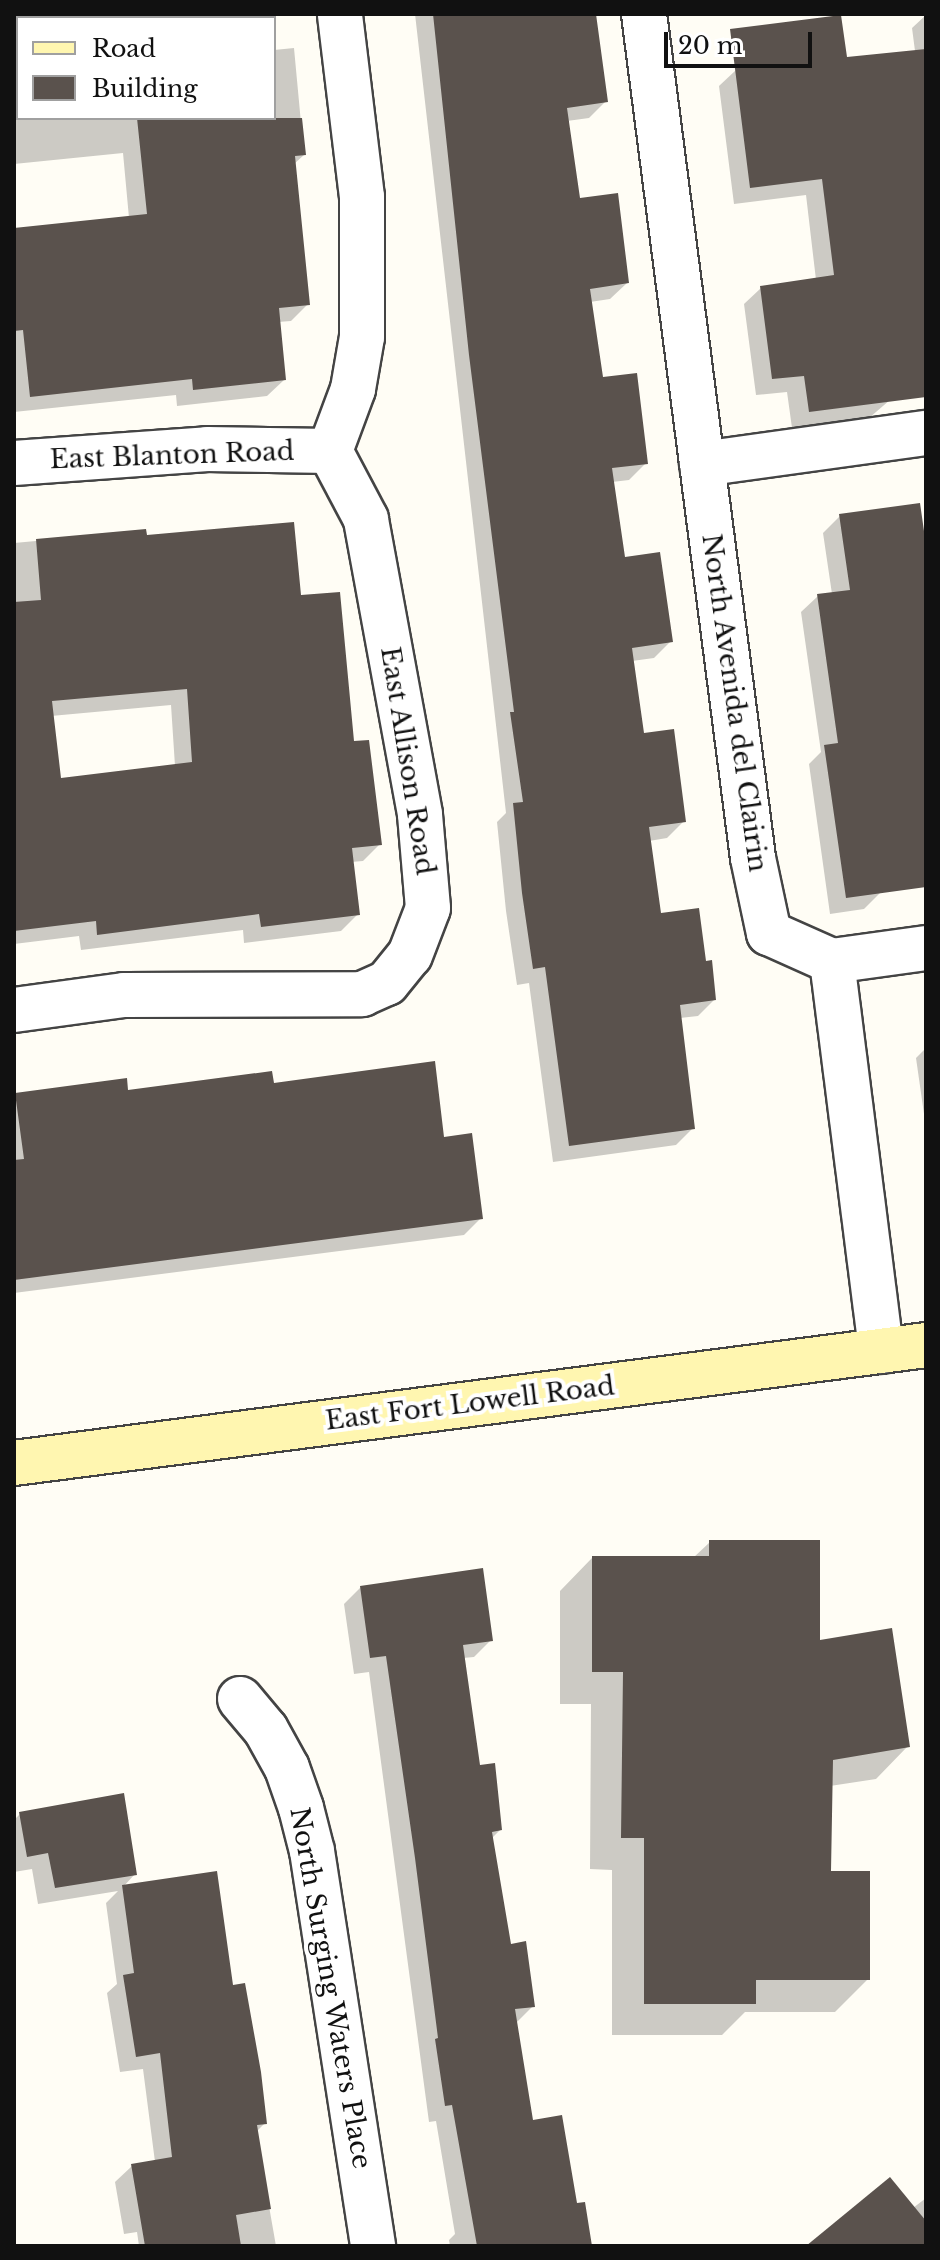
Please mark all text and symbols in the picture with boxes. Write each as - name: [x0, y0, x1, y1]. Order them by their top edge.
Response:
- legend: [16, 16, 276, 120]
- scale bar: [668, 16, 816, 66]
- text: 20 m: [678, 31, 743, 60]
- text: Road: [92, 34, 156, 63]
- text: Building: [92, 74, 198, 103]
- street label: East Blanton Road: [49, 436, 295, 476]
- street label: North Avenida del Clairin: [695, 531, 773, 875]
- street label: East Allison Road: [373, 644, 441, 878]
- street label: East Fort Lowell Road: [324, 1371, 616, 1437]
- street label: North Surging Waters Place: [283, 1804, 377, 2172]

